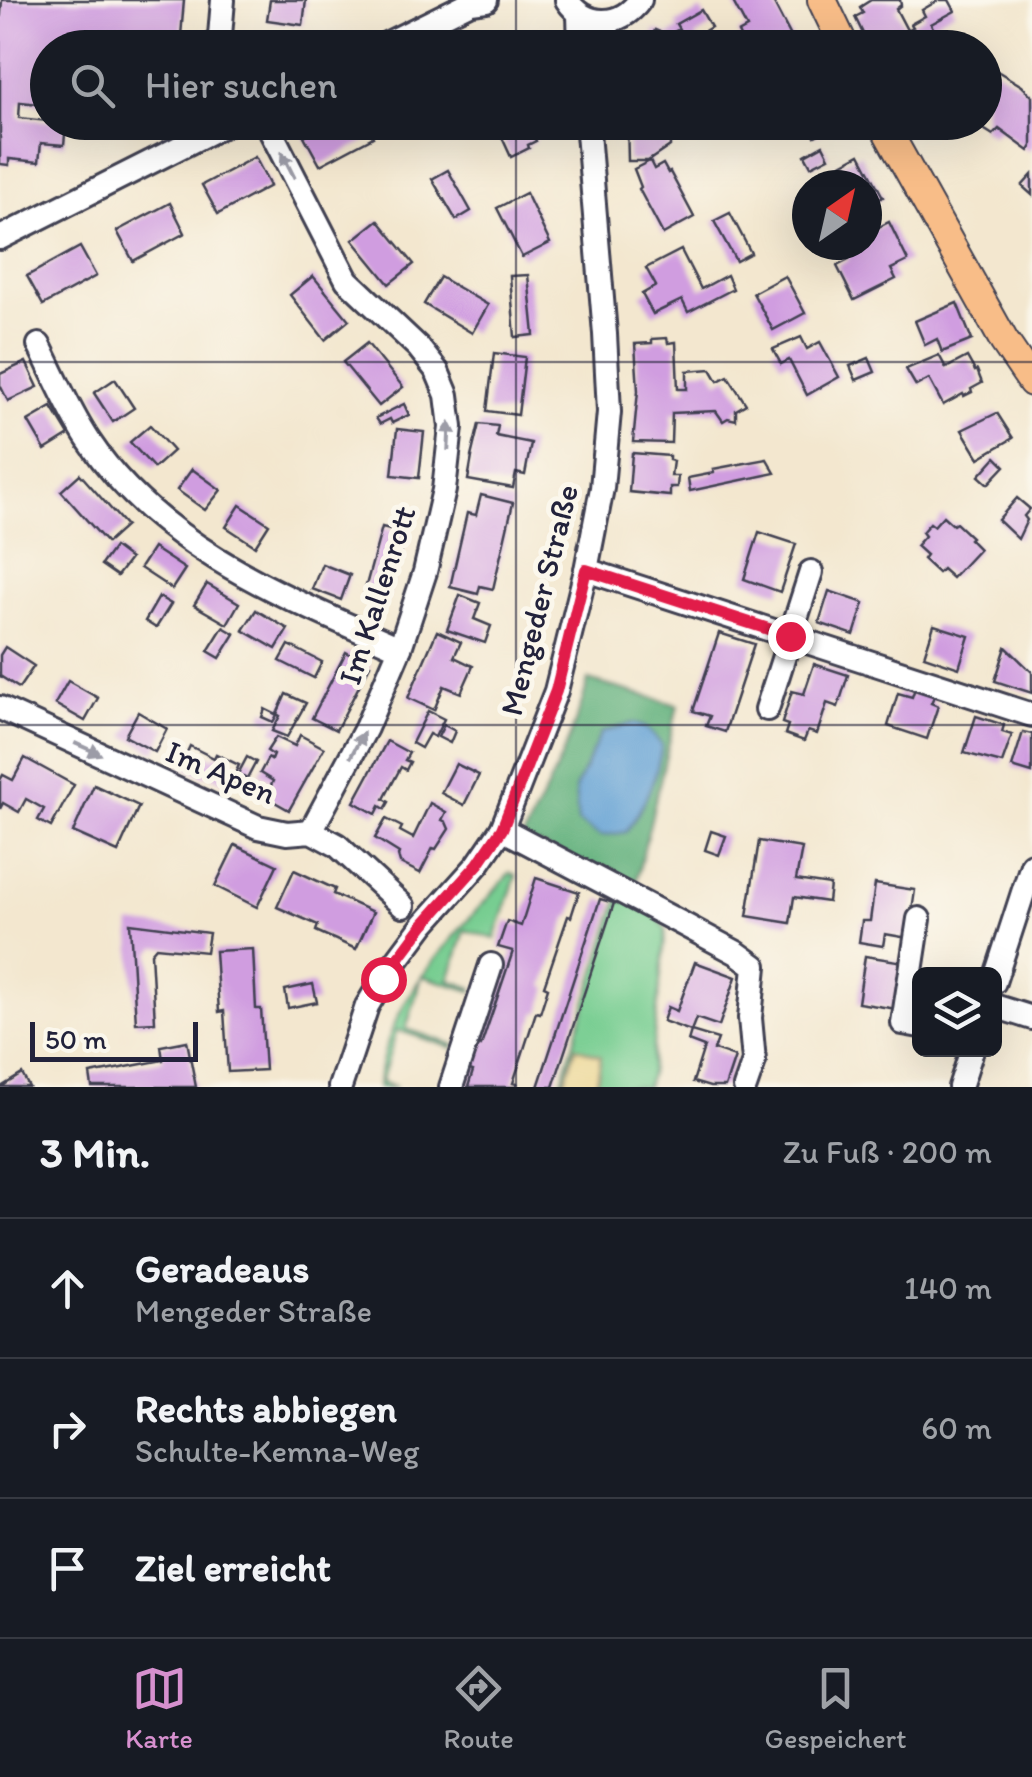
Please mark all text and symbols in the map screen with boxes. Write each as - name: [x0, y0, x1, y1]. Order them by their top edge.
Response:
- search box: [30, 30, 1002, 140]
- icon: search: [65, 58, 120, 113]
- text: Hier suchen: [145, 62, 337, 108]
- one-way arrow: [280, 150, 297, 179]
- north arrow: [792, 170, 882, 260]
- one-way arrow: [441, 420, 457, 451]
- street label: Mengeder Straße: [492, 480, 586, 720]
- street label: Im Kallenrott: [330, 501, 424, 689]
- route end: [768, 614, 814, 660]
- one-way arrow: [348, 731, 365, 760]
- street label: Im Apen: [160, 732, 282, 812]
- one-way arrow: [73, 741, 103, 757]
- route start: [361, 957, 407, 1003]
- map controls: [912, 967, 1002, 1057]
- button: layers: [912, 967, 1002, 1057]
- scale bar: [30, 1017, 198, 1062]
- text: 50 m: [45, 1022, 107, 1056]
- text: 3 Min.: [40, 1127, 150, 1178]
- text: Zu Fuß · 200 m: [783, 1133, 992, 1171]
- text: Geradeaus: [135, 1246, 309, 1292]
- icon: ahead: [40, 1261, 95, 1316]
- text: 140 m: [904, 1269, 992, 1307]
- text: Mengeder Straße: [135, 1292, 372, 1330]
- text: Rechts abbiegen: [135, 1386, 397, 1432]
- icon: right: [40, 1401, 95, 1456]
- text: 60 m: [921, 1409, 992, 1447]
- text: Schulte-Kemna-Weg: [135, 1432, 419, 1470]
- icon: arrive: [40, 1541, 95, 1596]
- text: Ziel erreicht: [135, 1545, 331, 1591]
- tab: Karte: [125, 1661, 193, 1755]
- tab: Route: [443, 1661, 514, 1755]
- tab: Gespeichert: [765, 1661, 907, 1755]

